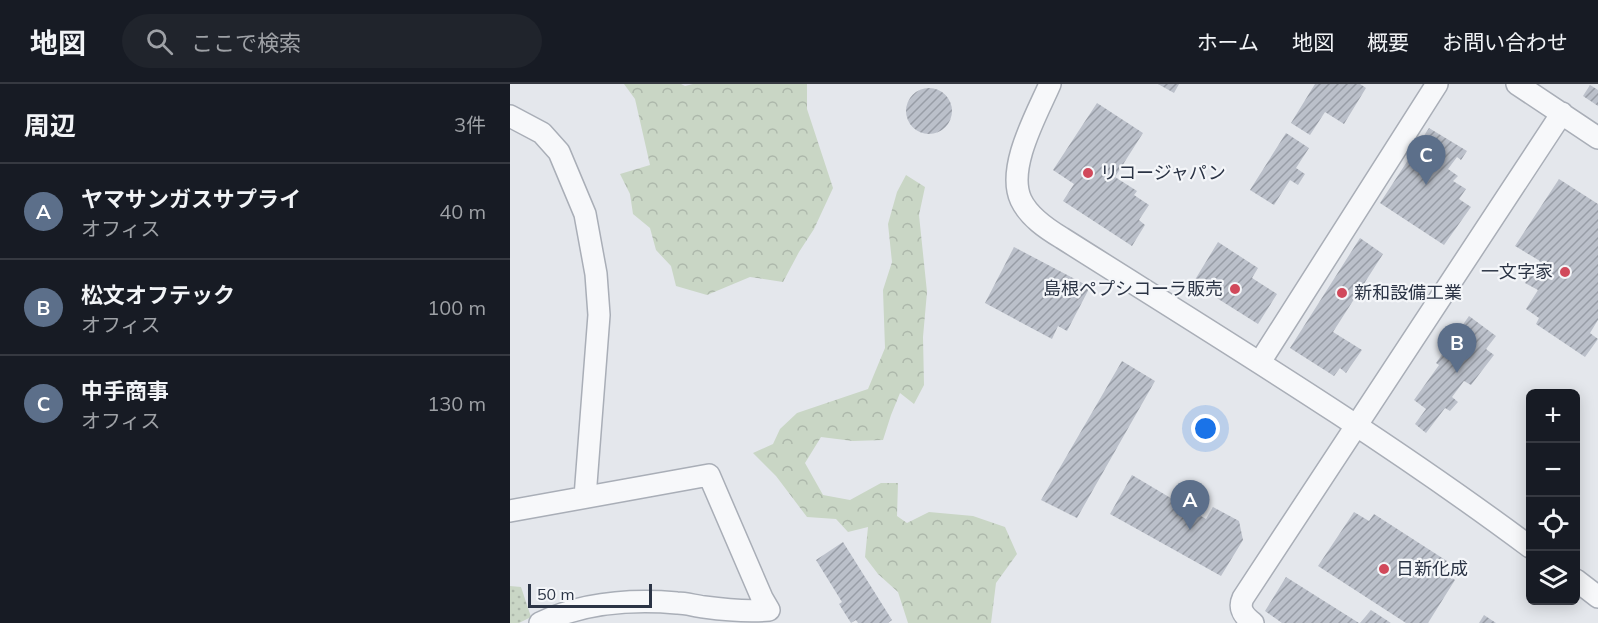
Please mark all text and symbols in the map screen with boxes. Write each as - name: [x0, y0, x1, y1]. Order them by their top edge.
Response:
- search box: [122, 14, 542, 68]
- text: 地図: [30, 25, 86, 60]
- icon: search: [143, 25, 176, 58]
- text: ここで検索: [191, 29, 301, 57]
- text: ホーム: [1197, 29, 1259, 55]
- text: 地図: [1292, 29, 1334, 55]
- text: 概要: [1367, 29, 1409, 55]
- text: お問い合わせ: [1442, 29, 1568, 55]
- text: 周辺: [24, 109, 76, 142]
- text: 3件: [454, 112, 486, 137]
- pin: C: [1406, 135, 1446, 185]
- place label: リコージャパン: [1100, 161, 1226, 184]
- marker: リコージャパン: [1081, 166, 1095, 180]
- text: ヤマサンガスサプライ: [81, 185, 301, 213]
- text: A: [36, 199, 51, 224]
- text: 40 m: [439, 199, 486, 224]
- text: オフィス: [81, 216, 161, 241]
- place label: 一文字家: [1481, 260, 1553, 283]
- marker: 一文字家: [1558, 265, 1572, 279]
- place label: 島根ペプシコーラ販売: [1043, 277, 1223, 300]
- text: 松文オフテック: [81, 281, 235, 309]
- place label: 新和設備工業: [1354, 281, 1462, 304]
- marker: 島根ペプシコーラ販売: [1228, 282, 1242, 296]
- marker: 新和設備工業: [1335, 286, 1349, 300]
- text: B: [37, 295, 50, 320]
- text: 100 m: [427, 295, 486, 320]
- text: オフィス: [81, 312, 161, 337]
- pin: B: [1438, 324, 1476, 373]
- text: 中手商事: [81, 377, 169, 405]
- map controls: [1526, 389, 1580, 605]
- button: +: [1526, 389, 1580, 443]
- text: C: [37, 391, 50, 416]
- text: 130 m: [427, 391, 486, 416]
- text: オフィス: [81, 408, 161, 433]
- your location: [1191, 414, 1220, 443]
- button: −: [1526, 443, 1580, 497]
- pin: A: [1170, 480, 1210, 530]
- button: locate: [1526, 497, 1580, 551]
- button: layers: [1526, 551, 1580, 605]
- place label: 日新化成: [1396, 557, 1468, 580]
- marker: 日新化成: [1377, 562, 1391, 576]
- scale bar: [528, 581, 652, 608]
- text: 50 m: [537, 584, 574, 604]

